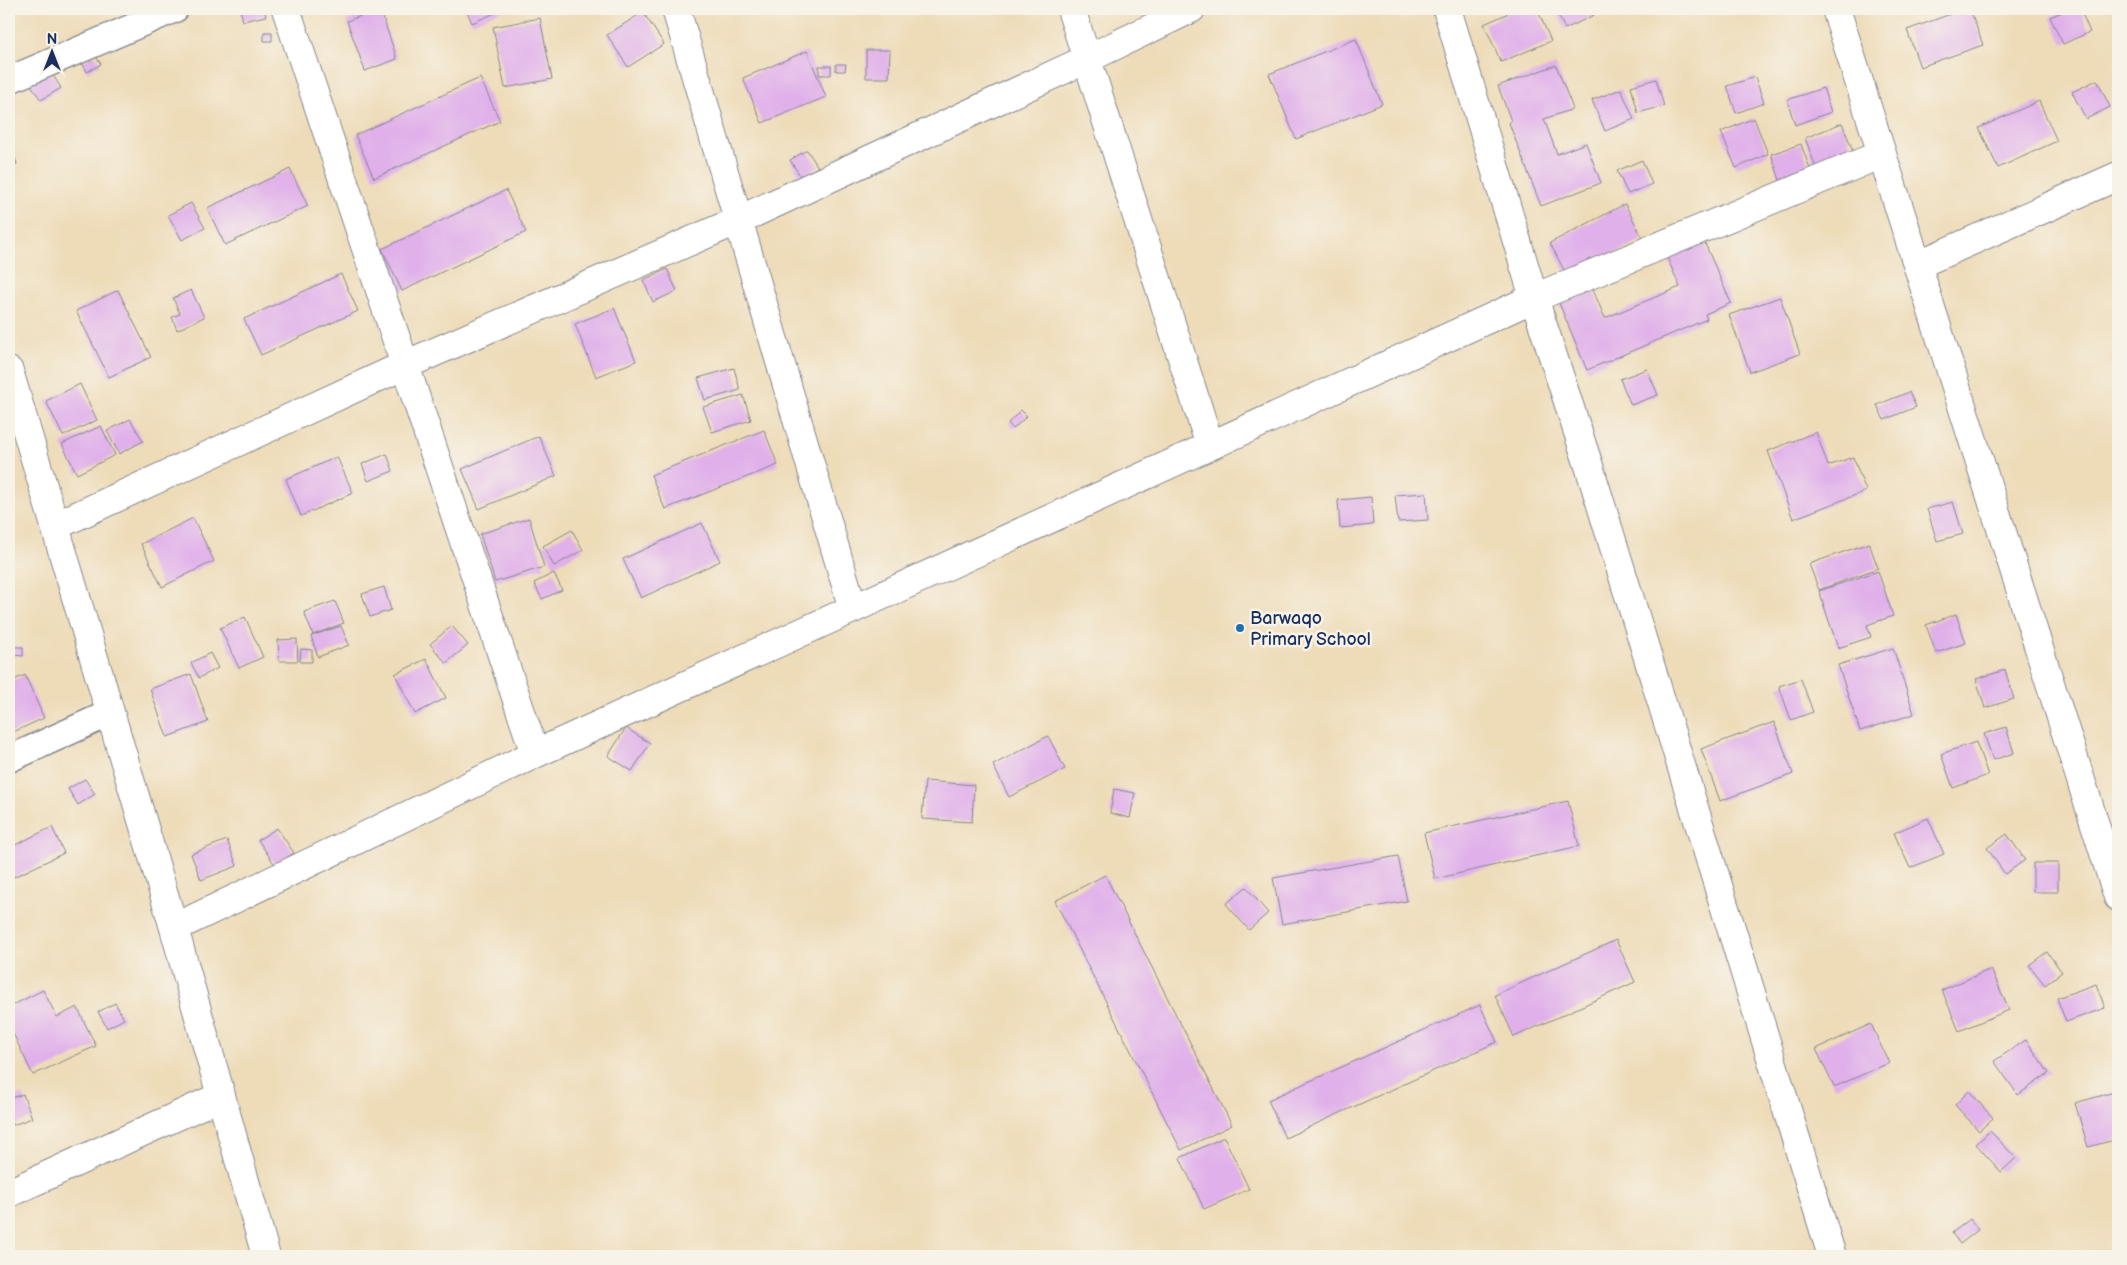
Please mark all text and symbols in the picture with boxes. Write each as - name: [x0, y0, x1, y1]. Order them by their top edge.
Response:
- north arrow: [28, 28, 78, 78]
- text: N: [47, 31, 57, 48]
- place label: Barwaqo Primary School: [1250, 608, 1371, 650]
- marker: Barwaqo Primary School: [1234, 622, 1246, 634]

